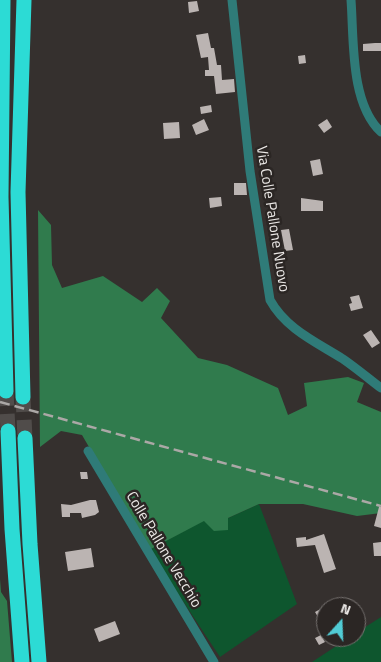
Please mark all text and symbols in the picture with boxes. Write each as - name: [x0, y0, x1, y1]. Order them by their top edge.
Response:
- street label: Via Colle Pallone Nuovo: [252, 145, 292, 293]
- street label: Colle Pallone Vecchio: [121, 489, 205, 611]
- north arrow: [316, 597, 366, 647]
- text: N: [338, 597, 354, 620]

